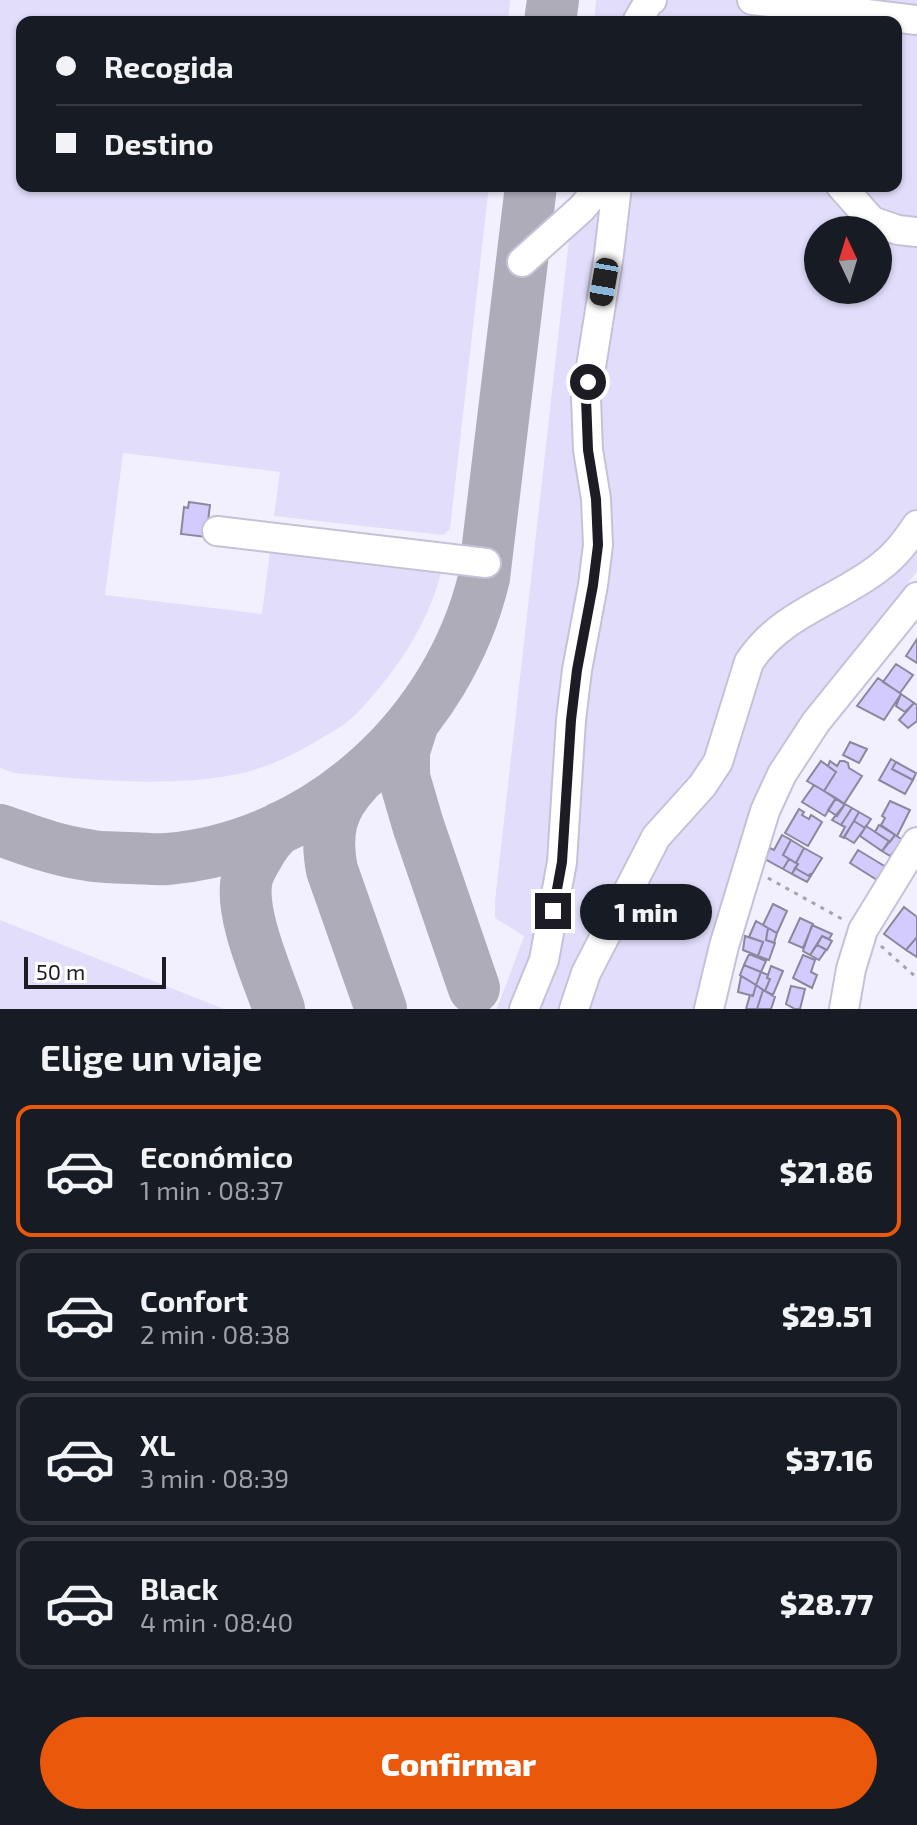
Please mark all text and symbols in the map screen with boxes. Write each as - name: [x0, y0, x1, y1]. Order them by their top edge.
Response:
- text: Recogida: [104, 48, 234, 84]
- text: Destino: [104, 125, 214, 161]
- north arrow: [804, 216, 892, 304]
- map controls: [804, 216, 892, 304]
- car: [588, 256, 620, 308]
- route start: [570, 364, 606, 400]
- callout: 1 min: [581, 883, 713, 939]
- route end: [535, 893, 571, 929]
- text: 1 min: [614, 896, 678, 927]
- scale bar: [24, 953, 166, 989]
- text: 50 m: [36, 958, 85, 984]
- text: Elige un viaje: [40, 1035, 262, 1078]
- icon: car: [44, 1135, 116, 1207]
- text: Económico: [140, 1138, 293, 1174]
- text: $21.86: [780, 1153, 873, 1189]
- text: 1 min · 08:37: [140, 1174, 284, 1205]
- icon: car: [44, 1279, 116, 1351]
- text: Confort: [140, 1282, 248, 1318]
- text: $29.51: [782, 1297, 873, 1333]
- text: 2 min · 08:38: [140, 1318, 290, 1349]
- icon: car: [44, 1423, 116, 1495]
- text: XL: [140, 1426, 175, 1462]
- text: $37.16: [785, 1441, 873, 1477]
- text: 3 min · 08:39: [140, 1462, 289, 1493]
- icon: car: [44, 1567, 116, 1639]
- text: Black: [140, 1570, 218, 1606]
- text: $28.77: [780, 1585, 873, 1621]
- text: 4 min · 08:40: [140, 1606, 293, 1637]
- button: Confirmar: [40, 1717, 877, 1809]

